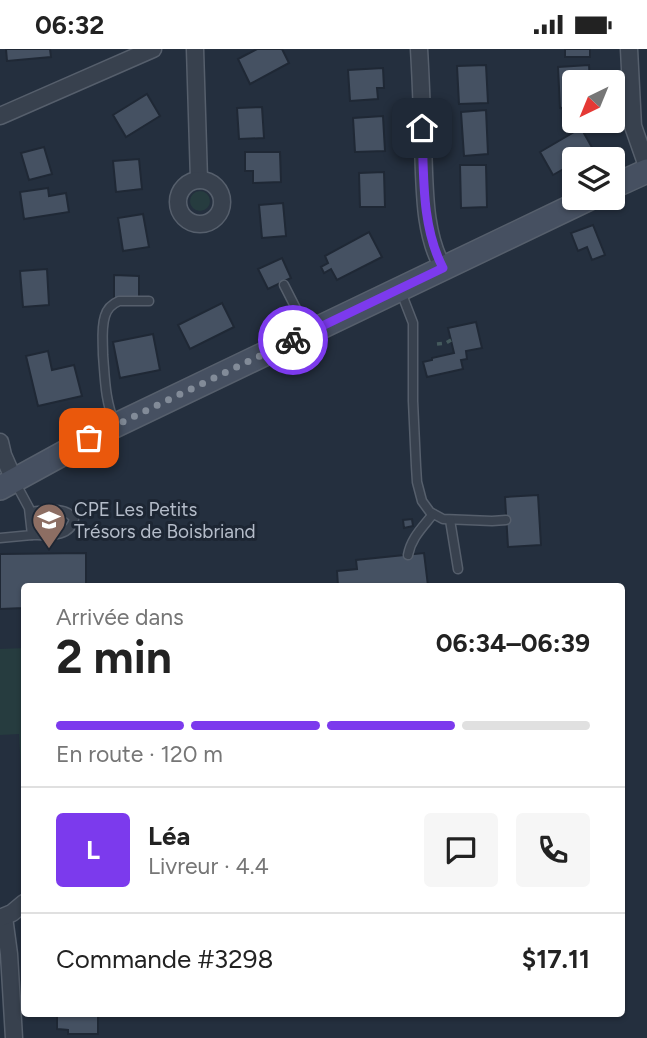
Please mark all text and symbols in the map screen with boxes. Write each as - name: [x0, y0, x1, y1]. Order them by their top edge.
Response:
- text: 06:32: [35, 9, 104, 41]
- north arrow: [562, 70, 625, 133]
- map controls: [562, 70, 625, 210]
- pin: [392, 98, 452, 158]
- icon: home: [403, 109, 441, 147]
- button: layers: [562, 147, 625, 210]
- courier: [258, 305, 328, 375]
- icon: bike: [274, 321, 312, 359]
- pin: [59, 408, 119, 468]
- icon: bag: [70, 419, 108, 457]
- place label: CPE Les Petits Trésors de Boisbriand: [74, 498, 256, 543]
- school or university icon: CPE Les Petits Trésors de Boisbriand: [30, 501, 68, 550]
- text: Arrivée dans: [56, 603, 184, 631]
- text: 06:34–06:39: [436, 627, 590, 659]
- text: 2 min: [56, 629, 172, 685]
- text: En route · 120 m: [56, 740, 223, 768]
- button: chat: [424, 813, 498, 887]
- button: phone: [516, 813, 590, 887]
- text: Léa: [148, 820, 190, 852]
- text: L: [86, 834, 100, 866]
- text: Livreur · 4.4: [148, 852, 269, 880]
- text: Commande #3298: [56, 943, 273, 975]
- text: $17.11: [522, 943, 590, 975]

